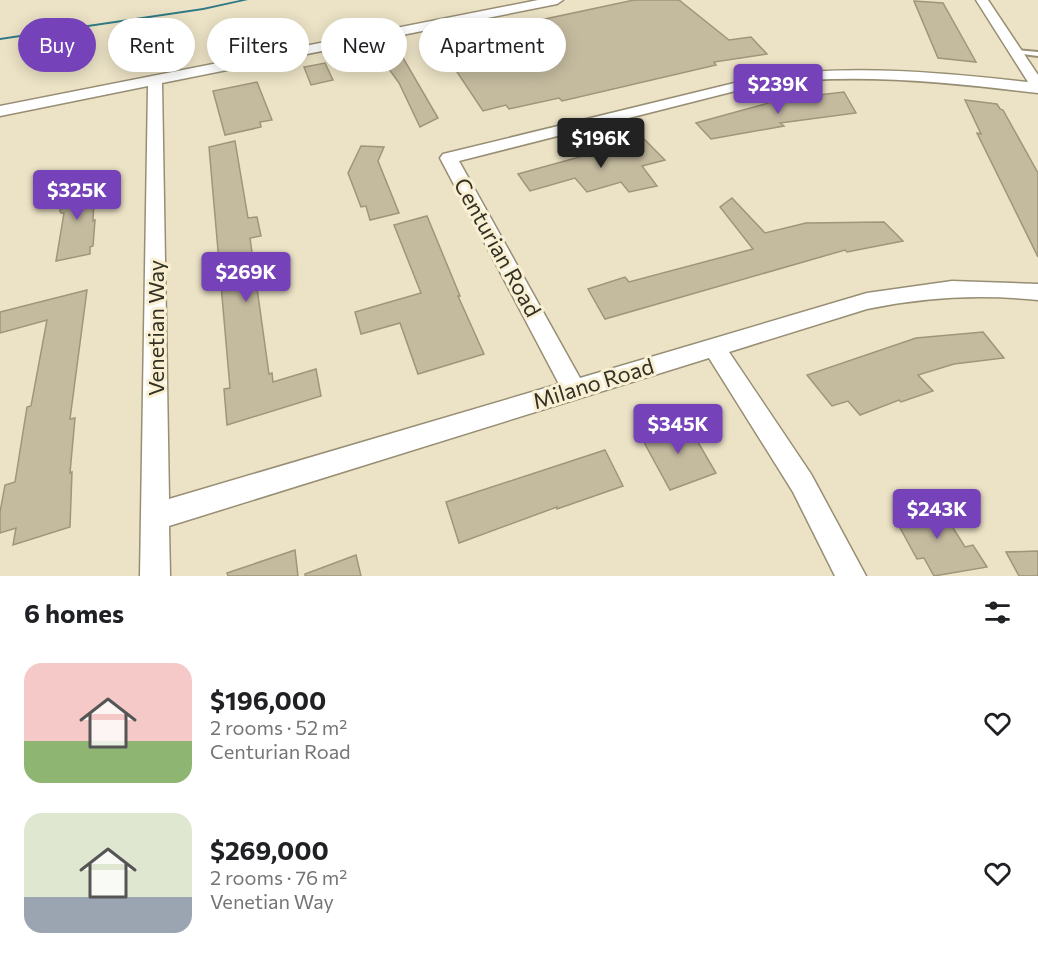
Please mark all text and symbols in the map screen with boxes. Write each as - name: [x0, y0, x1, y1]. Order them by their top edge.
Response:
- chip: Buy: [18, 18, 96, 72]
- chip: Rent: [108, 18, 195, 72]
- chip: Filters: [207, 18, 309, 72]
- chip: New: [321, 18, 407, 72]
- chip: Apartment: [419, 18, 566, 72]
- pin: $239K: [736, 64, 820, 115]
- text: $239K: [748, 71, 808, 95]
- pin: $196K: [559, 118, 643, 169]
- text: $196K: [571, 125, 631, 149]
- pin: $325K: [35, 170, 119, 221]
- street label: Centurian Road: [449, 173, 547, 321]
- text: $325K: [47, 177, 107, 201]
- pin: $269K: [204, 252, 288, 303]
- text: $269K: [215, 259, 277, 283]
- street label: Venetian Way: [142, 260, 169, 396]
- street label: Milano Road: [529, 352, 657, 414]
- pin: $345K: [636, 404, 720, 455]
- text: $345K: [647, 411, 709, 435]
- pin: $243K: [895, 489, 979, 540]
- text: $243K: [907, 496, 967, 520]
- icon: filters: [981, 596, 1014, 629]
- text: 6 homes: [24, 597, 124, 628]
- text: $196,000: [210, 684, 326, 715]
- icon: home: [72, 687, 144, 759]
- icon: heart: [981, 707, 1014, 740]
- text: 2 rooms · 52 m²: [210, 715, 347, 739]
- text: Centurian Road: [210, 739, 351, 763]
- text: $269,000: [210, 834, 329, 865]
- icon: home: [72, 837, 144, 909]
- icon: heart: [981, 857, 1014, 890]
- text: 2 rooms · 76 m²: [210, 865, 347, 889]
- text: Venetian Way: [210, 889, 334, 913]

